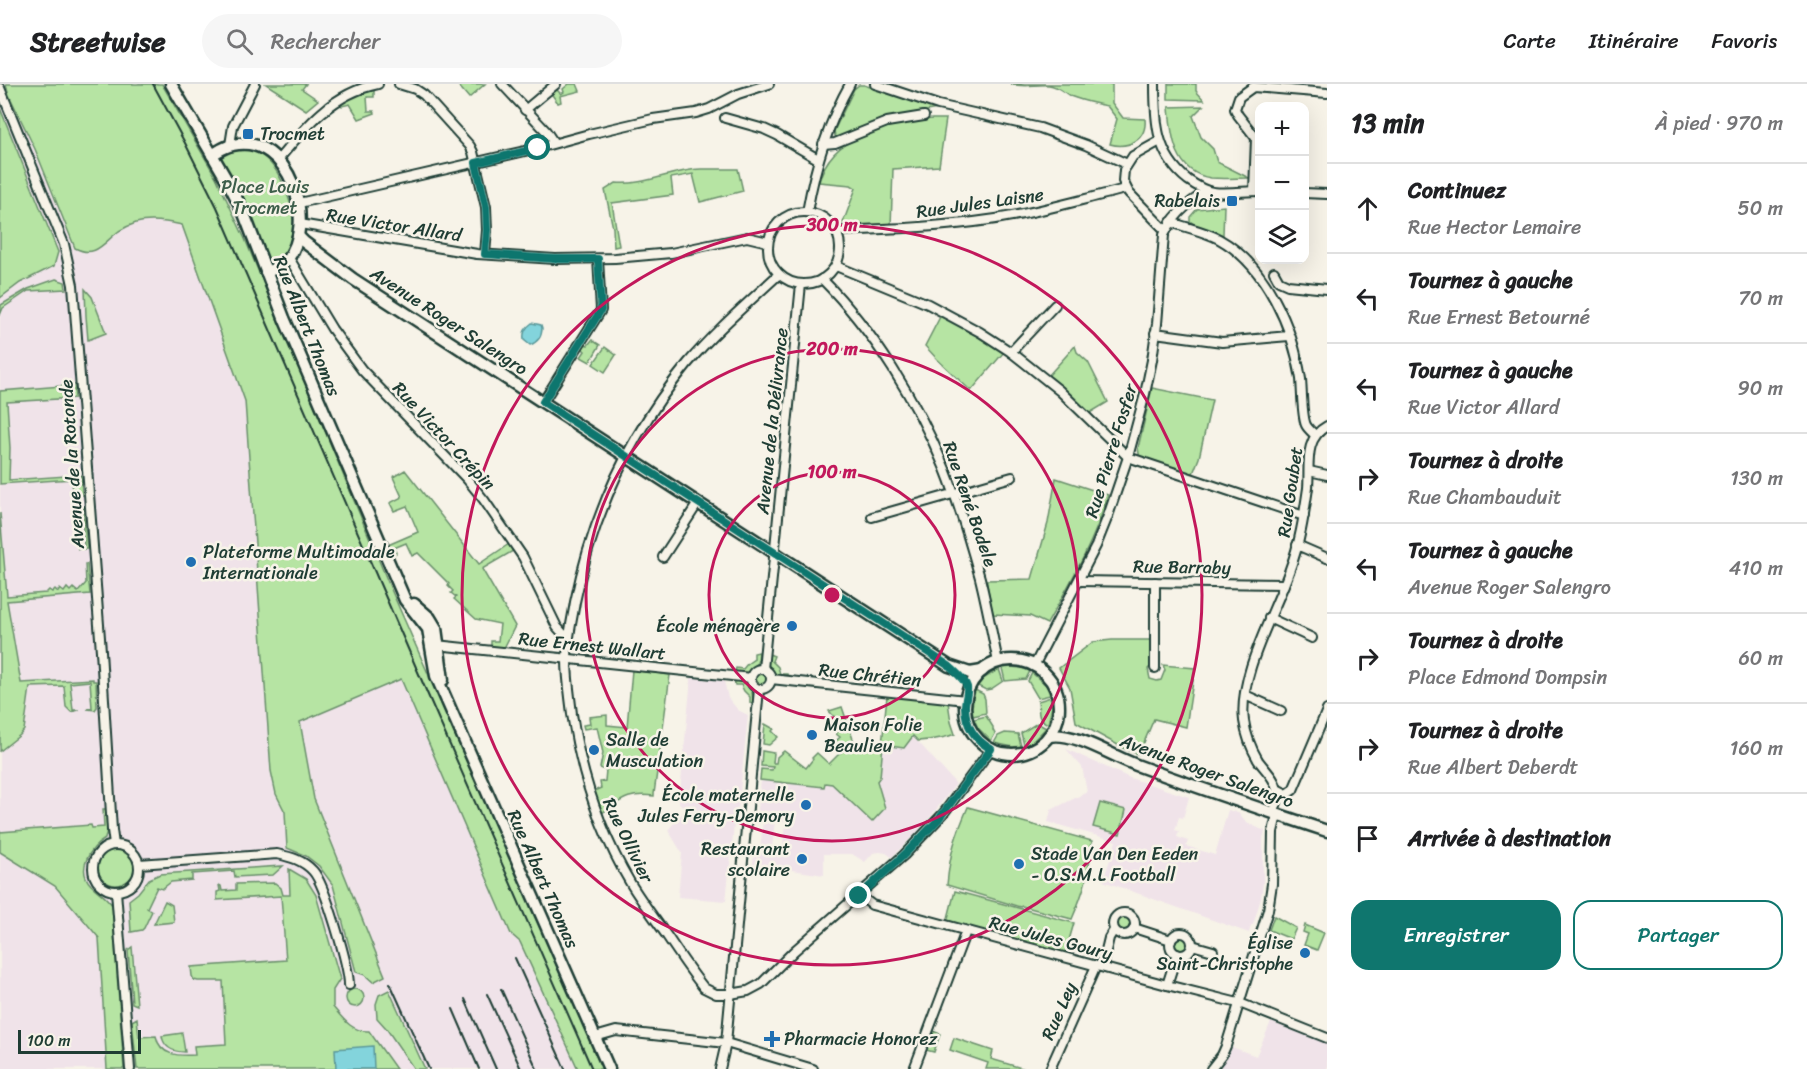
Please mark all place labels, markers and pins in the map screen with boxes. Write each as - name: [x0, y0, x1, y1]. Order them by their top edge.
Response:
- place label: Trocmet: [260, 118, 325, 150]
- marker: Trocmet: [241, 127, 255, 141]
- place label: Rabelais: [1154, 185, 1221, 217]
- marker: Rabelais: [1225, 194, 1239, 208]
- place label: Plateforme Multimodale Internationale: [202, 536, 395, 589]
- marker: Plateforme Multimodale Internationale: [184, 555, 198, 569]
- centre of rings: [822, 585, 842, 605]
- place label: École ménagère: [656, 610, 780, 642]
- marker: École ménagère: [785, 619, 799, 633]
- place label: Maison Folie Beaulieu: [824, 709, 922, 762]
- place label: Salle de Musculation: [606, 724, 703, 777]
- marker: Maison Folie Beaulieu: [805, 728, 819, 742]
- marker: Salle de Musculation: [587, 743, 601, 757]
- place label: École maternelle Jules Ferry-Demory: [637, 779, 795, 832]
- marker: École maternelle Jules Ferry-Demory: [799, 798, 813, 812]
- place label: Restaurant scolaire: [701, 833, 790, 886]
- place label: Stade Van Den Eeden - O.S.M.L Football: [1031, 838, 1199, 891]
- marker: Restaurant scolaire: [795, 852, 809, 866]
- marker: Stade Van Den Eeden - O.S.M.L Football: [1012, 857, 1026, 871]
- place label: Église Saint-Christophe: [1156, 927, 1293, 980]
- marker: Église Saint-Christophe: [1298, 946, 1312, 960]
- place label: Pharmacie Honorez: [784, 1023, 938, 1055]
- marker: Pharmacie Honorez: [765, 1032, 779, 1046]

